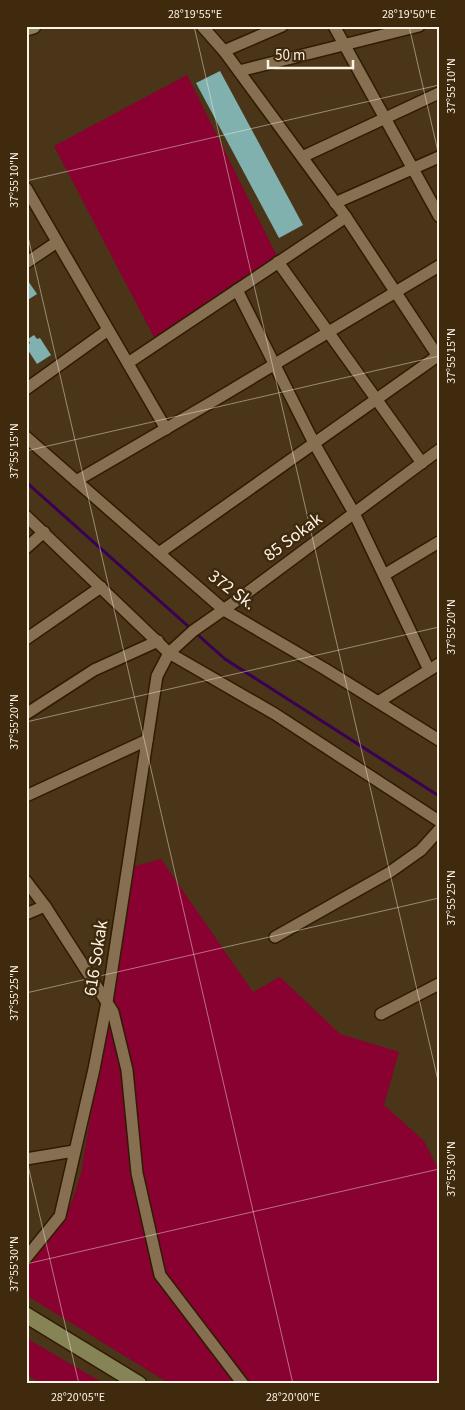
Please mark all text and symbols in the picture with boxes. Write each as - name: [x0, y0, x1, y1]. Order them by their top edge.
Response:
- text: 28°19'55"E: [168, 6, 222, 23]
- text: 28°19'50"E: [382, 6, 436, 23]
- scale bar: [268, 38, 352, 70]
- text: 50 m: [275, 45, 305, 66]
- text: 37°55'10"N: [443, 58, 460, 114]
- text: 37°55'10"N: [6, 152, 23, 208]
- text: 37°55'15"N: [443, 328, 460, 384]
- text: 37°55'15"N: [6, 423, 23, 479]
- street label: 85 Sokak: [258, 507, 328, 567]
- street label: 372 Sk.: [203, 564, 261, 616]
- text: 37°55'20"N: [443, 599, 460, 655]
- text: 37°55'20"N: [6, 694, 23, 750]
- text: 37°55'25"N: [443, 870, 460, 926]
- street label: 616 Sokak: [78, 918, 114, 998]
- text: 37°55'25"N: [6, 965, 23, 1021]
- text: 37°55'30"N: [443, 1141, 460, 1197]
- text: 37°55'30"N: [6, 1236, 23, 1292]
- text: 28°20'05"E: [51, 1389, 105, 1406]
- text: 28°20'00"E: [266, 1389, 320, 1406]

